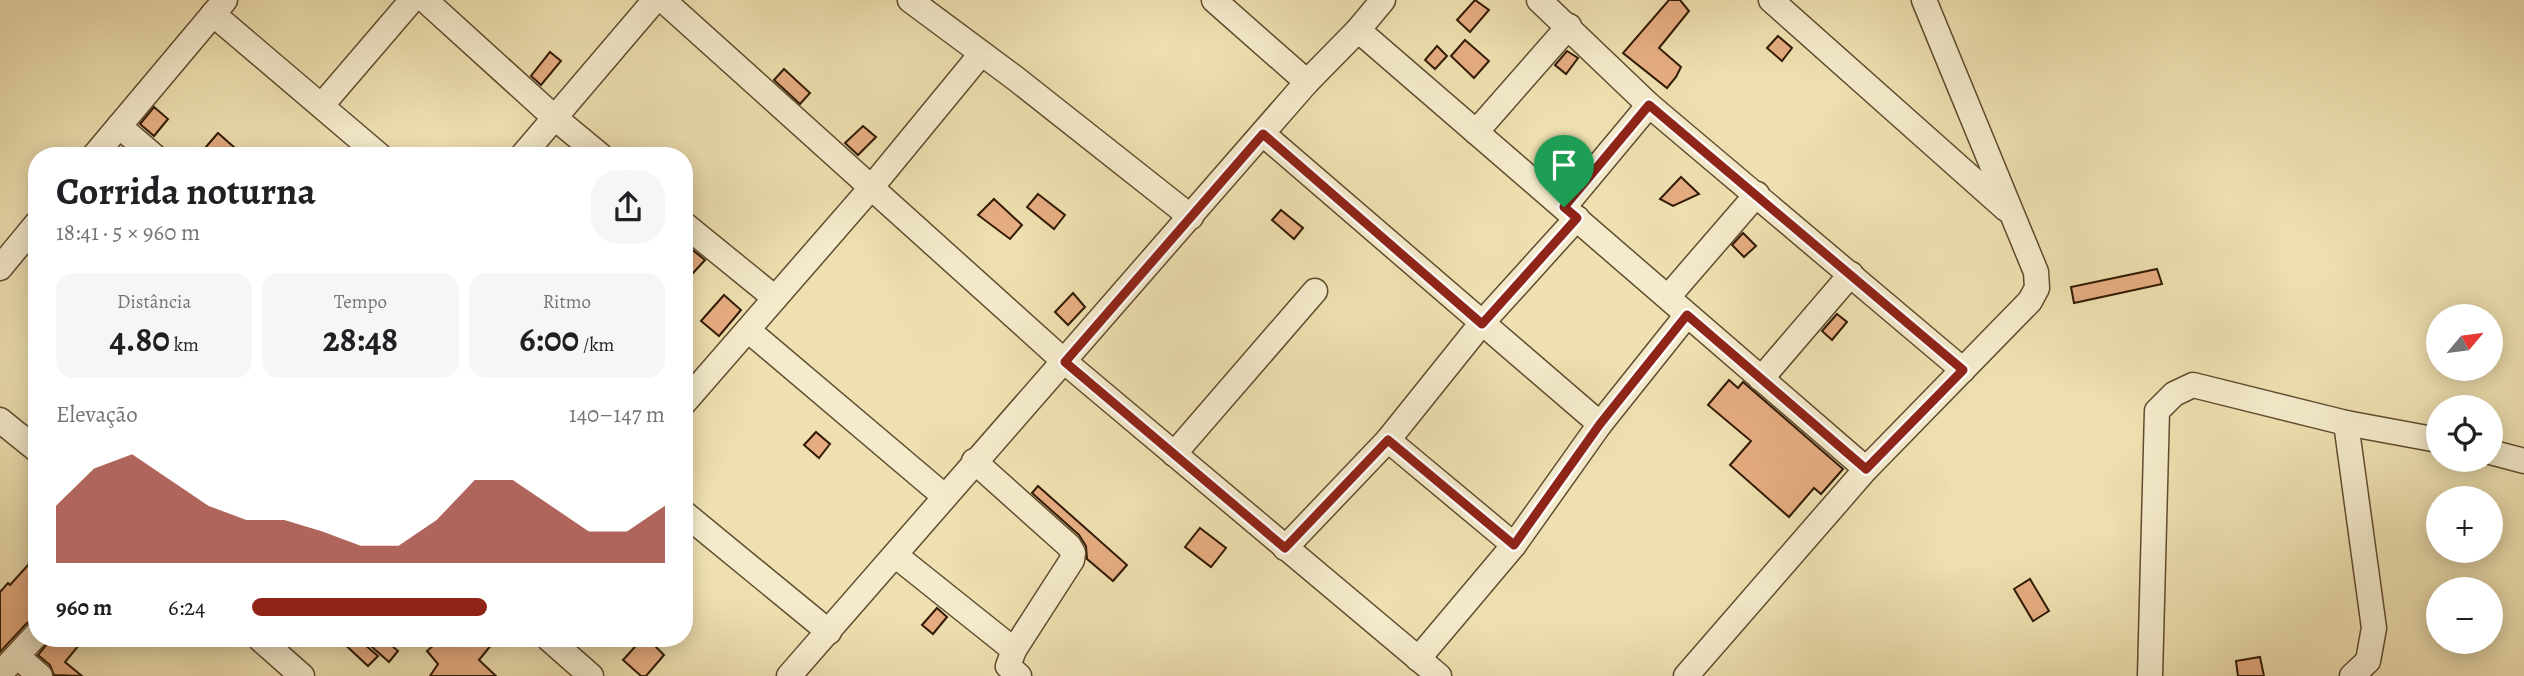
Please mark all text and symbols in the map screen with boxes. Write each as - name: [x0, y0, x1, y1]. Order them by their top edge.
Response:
- pin: [1534, 135, 1594, 207]
- icon: arrive: [1545, 146, 1583, 184]
- text: Corrida noturna: [56, 165, 316, 217]
- button: share: [591, 170, 665, 244]
- text: 18:41 · 5 × 960 m: [56, 217, 200, 248]
- text: Distância: [117, 289, 191, 315]
- text: Tempo: [334, 289, 387, 315]
- text: Ritmo: [543, 289, 591, 315]
- north arrow: [2426, 304, 2502, 382]
- map controls: [2426, 304, 2503, 654]
- text: 4.80: [109, 315, 170, 363]
- text: 28:48: [323, 315, 398, 363]
- text: 6:00: [519, 315, 579, 363]
- text: km: [170, 332, 199, 358]
- text: /km: [579, 332, 614, 358]
- button: locate: [2426, 395, 2503, 472]
- text: Elevação: [56, 399, 138, 430]
- text: 140–147 m: [569, 399, 665, 430]
- button: +: [2426, 486, 2503, 563]
- button: −: [2426, 577, 2503, 654]
- text: 960 m: [56, 592, 112, 623]
- text: 6:24: [168, 592, 205, 623]

